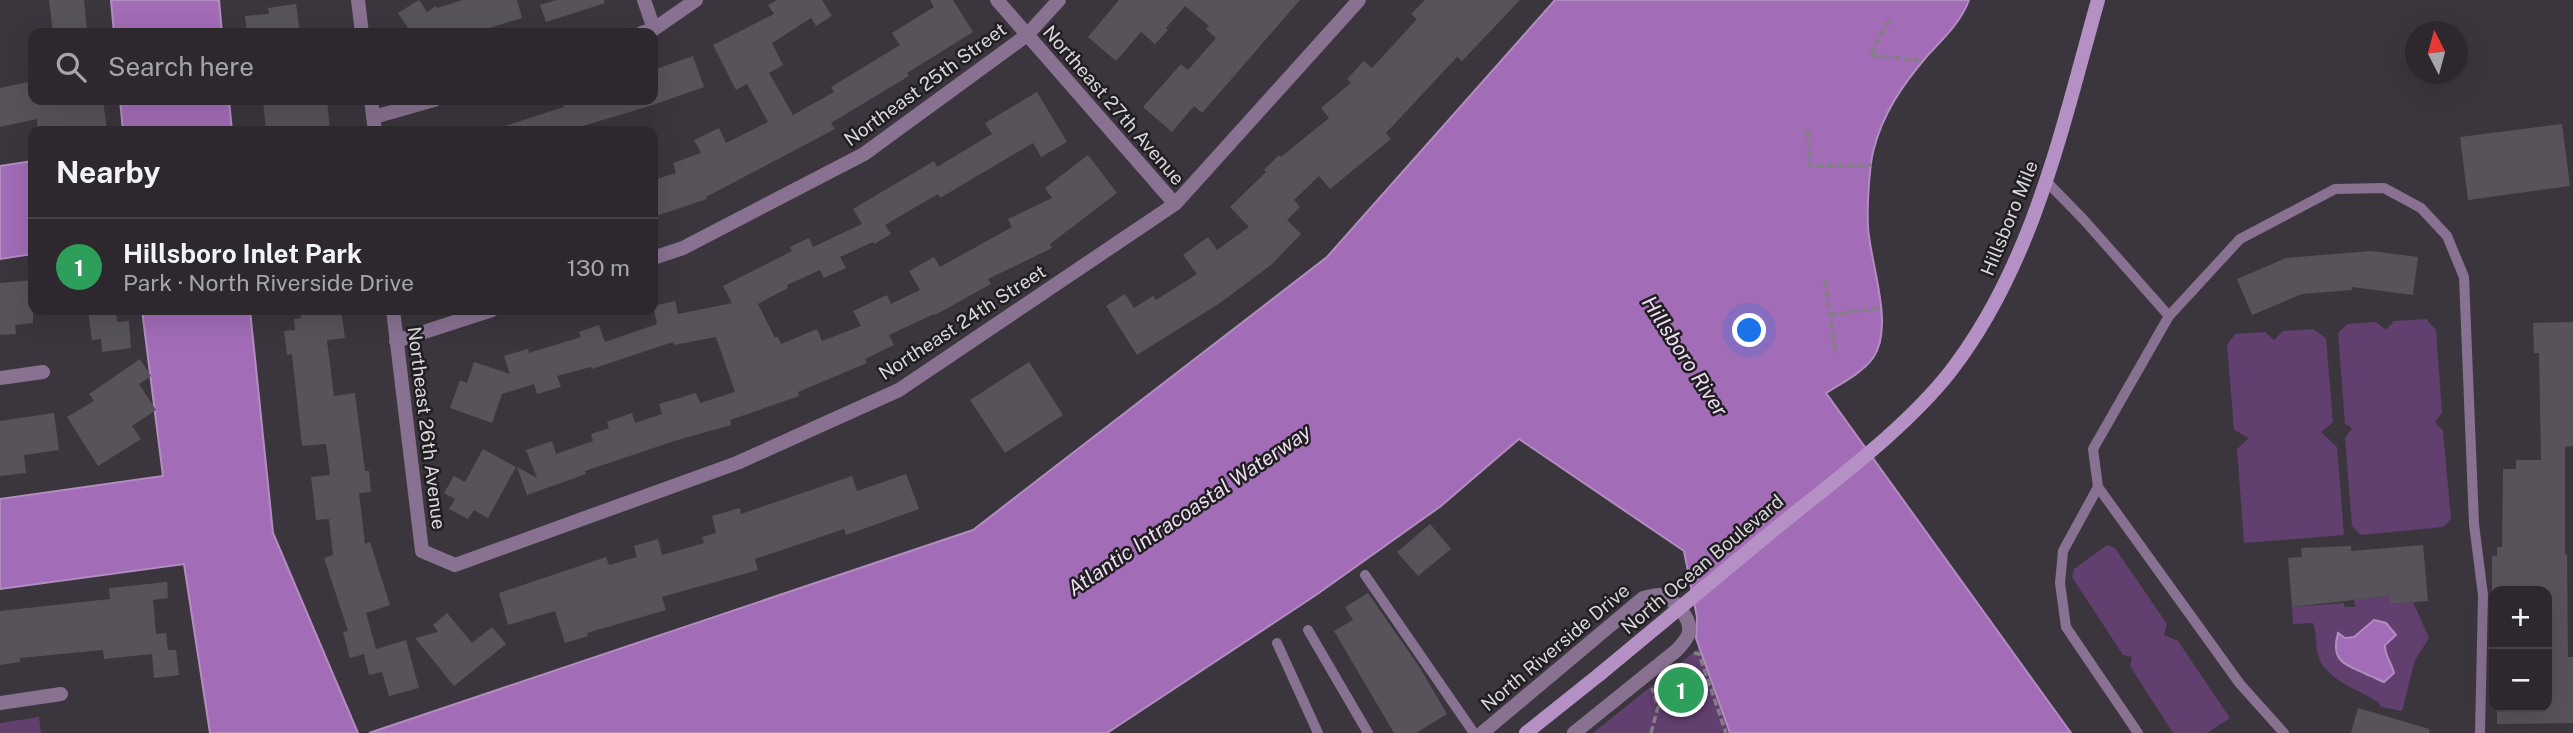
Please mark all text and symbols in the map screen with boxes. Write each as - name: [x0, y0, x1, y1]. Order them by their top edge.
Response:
- street label: Northeast 25th Street: [840, 18, 1010, 150]
- street label: Northeast 27th Avenue: [1039, 21, 1189, 189]
- north arrow: [2405, 21, 2468, 84]
- search box: [28, 28, 658, 105]
- icon: search: [52, 48, 90, 86]
- text: Search here: [108, 51, 254, 82]
- text: Nearby: [56, 154, 160, 190]
- street label: Hillsboro Mile: [1976, 157, 2042, 279]
- text: Hillsboro Inlet Park: [123, 238, 362, 269]
- text: 1: [74, 254, 84, 281]
- text: 130 m: [567, 254, 630, 281]
- street label: Northeast 24th Street: [874, 260, 1050, 384]
- text: Park · North Riverside Drive: [123, 269, 414, 296]
- water label: Hillsboro River: [1637, 291, 1734, 422]
- your location: [1732, 313, 1766, 347]
- street label: Northeast 26th Avenue: [404, 325, 450, 531]
- water label: Atlantic Intracoastal Waterway: [1062, 419, 1316, 601]
- street label: North Ocean Boulevard: [1616, 490, 1788, 638]
- street label: North Riverside Drive: [1477, 579, 1633, 715]
- map controls: [2489, 586, 2552, 712]
- button: +: [2489, 586, 2552, 649]
- button: −: [2489, 649, 2552, 712]
- pin: 1: [1658, 664, 1704, 716]

